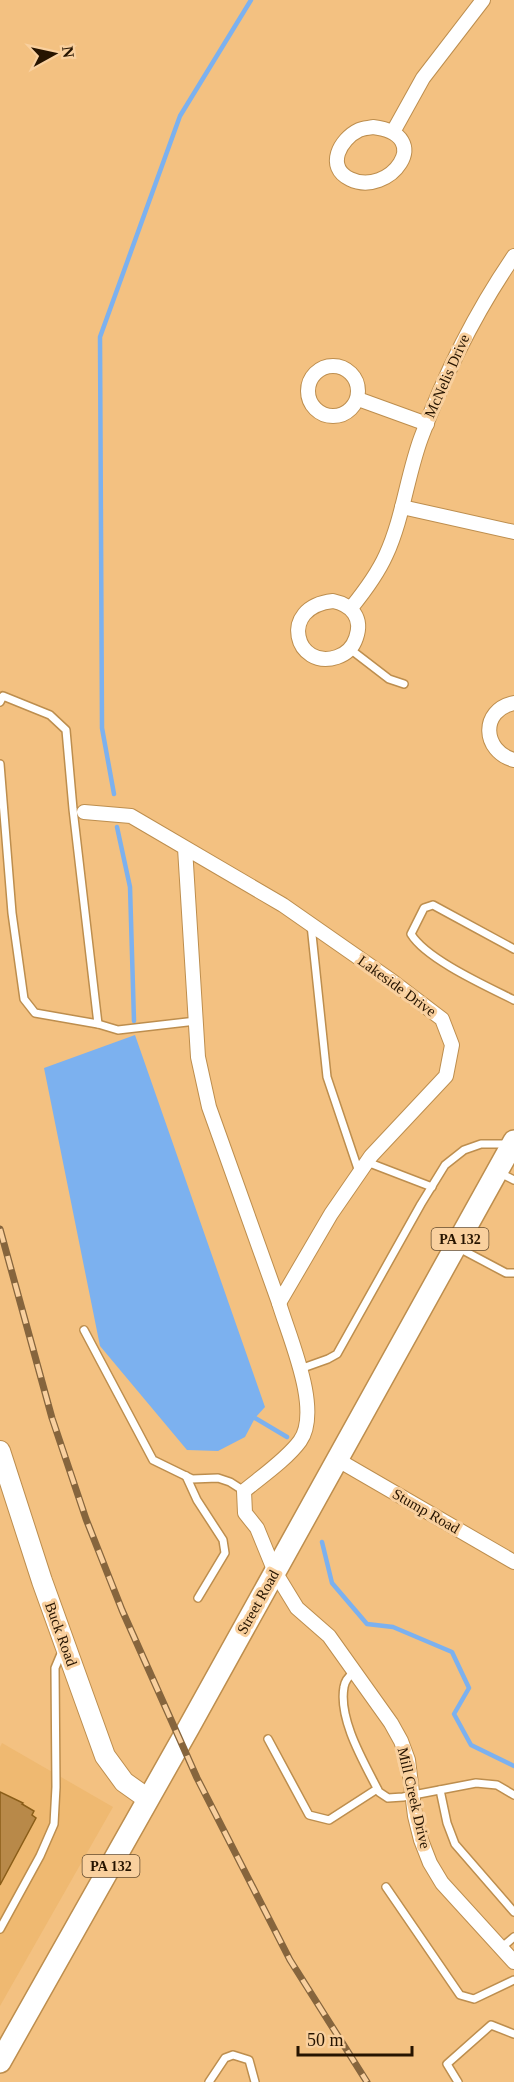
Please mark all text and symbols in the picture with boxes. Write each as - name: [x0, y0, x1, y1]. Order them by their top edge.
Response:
- north arrow: [24, 24, 84, 84]
- text: N: [59, 45, 78, 59]
- street label: McNelis Drive: [421, 332, 473, 420]
- street label: Lakeside Drive: [355, 952, 439, 1020]
- road number: PA 132: [432, 1228, 488, 1250]
- street label: Stump Road: [390, 1485, 463, 1537]
- street label: Street Road: [234, 1567, 282, 1637]
- street label: Buck Road: [42, 1600, 80, 1669]
- street label: Mill Creek Drive: [395, 1746, 433, 1850]
- road number: PA 132: [82, 1855, 140, 1877]
- scale bar: [298, 2019, 412, 2057]
- text: 50 m: [307, 2030, 344, 2050]

